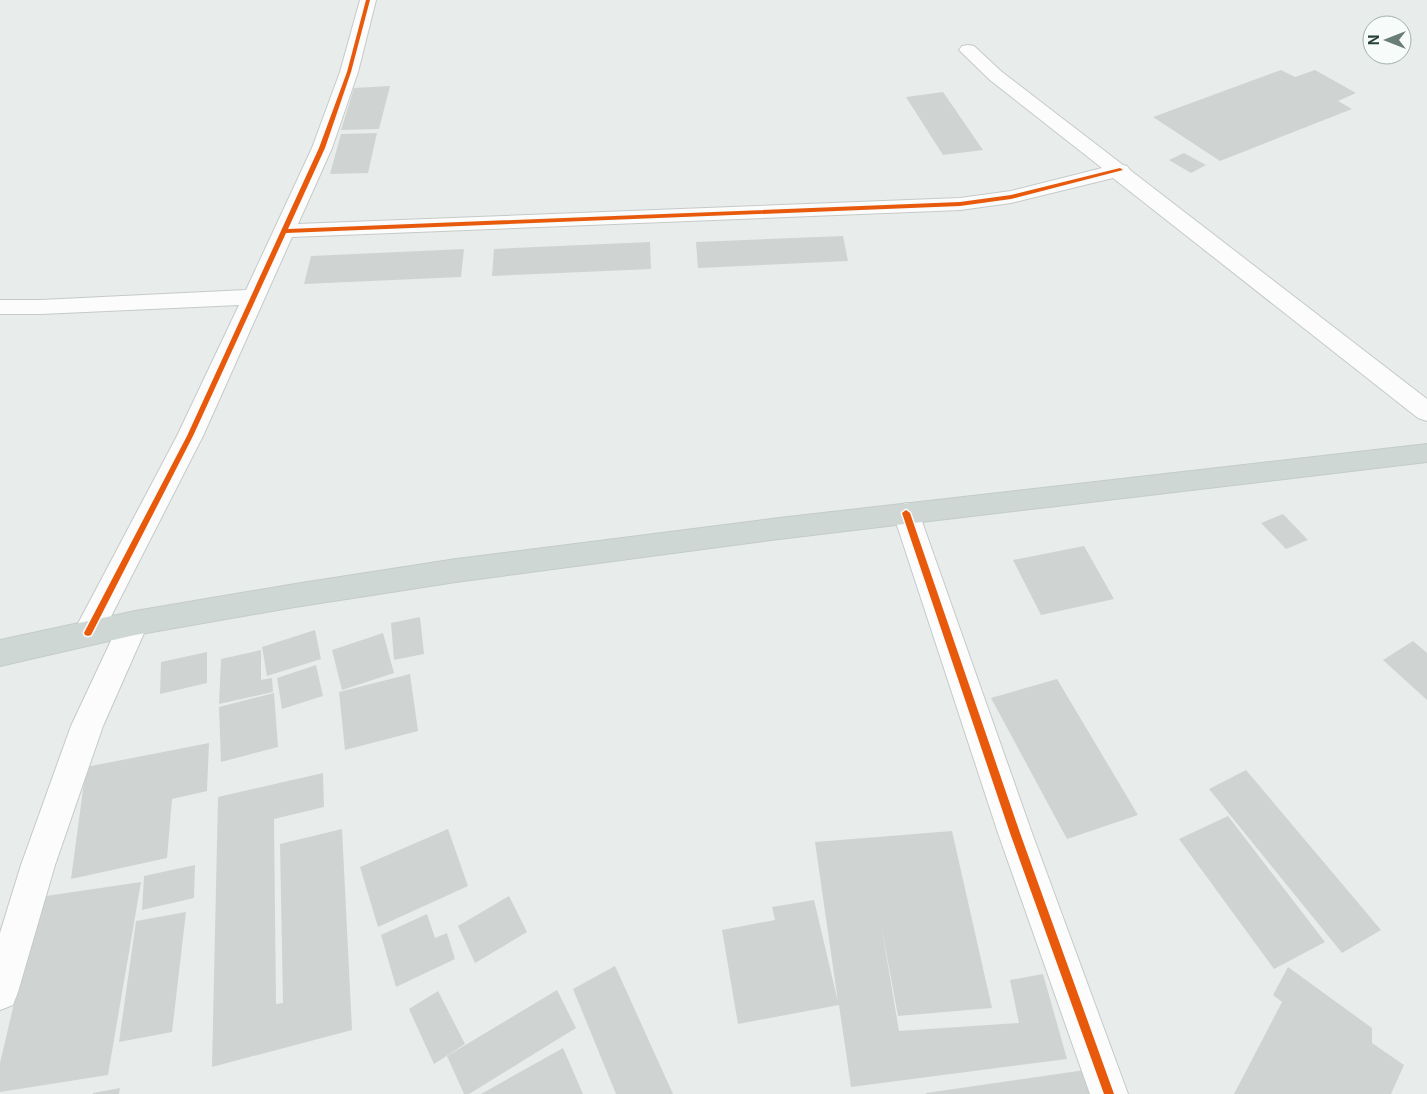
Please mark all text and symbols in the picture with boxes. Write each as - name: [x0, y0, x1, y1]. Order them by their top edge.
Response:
- north arrow: [1362, 15, 1412, 65]
- text: N: [1365, 35, 1382, 45]

